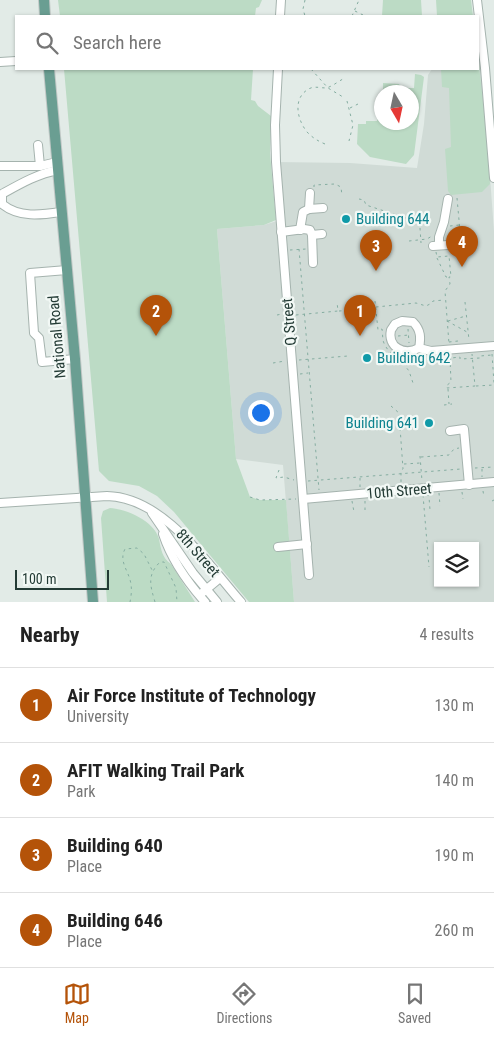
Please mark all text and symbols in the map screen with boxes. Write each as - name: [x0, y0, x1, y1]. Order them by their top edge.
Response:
- search box: [15, 15, 479, 70]
- icon: search: [33, 29, 61, 57]
- text: Search here: [73, 31, 161, 54]
- north arrow: [374, 85, 419, 130]
- place label: Building 644: [356, 210, 430, 228]
- marker: Building 644: [340, 213, 352, 225]
- pin: 4: [446, 226, 478, 267]
- pin: 3: [360, 230, 392, 271]
- street label: National Road: [44, 295, 70, 379]
- pin: 2: [140, 295, 172, 336]
- pin: 1: [344, 295, 376, 336]
- street label: Q Street: [278, 298, 300, 346]
- place label: Building 642: [377, 349, 451, 367]
- marker: Building 642: [361, 352, 373, 364]
- your location: [248, 400, 274, 426]
- place label: Building 641: [345, 414, 419, 432]
- marker: Building 641: [423, 417, 435, 429]
- street label: 10th Street: [366, 479, 432, 503]
- street label: 8th Street: [172, 525, 224, 581]
- map controls: [434, 542, 479, 587]
- button: layers: [434, 542, 479, 587]
- scale bar: [15, 567, 109, 590]
- text: 100 m: [22, 571, 57, 587]
- text: Nearby: [20, 623, 79, 647]
- text: 4 results: [419, 625, 474, 644]
- text: Air Force Institute of Technology: [67, 684, 316, 707]
- text: 1: [32, 696, 40, 715]
- text: 130 m: [435, 696, 474, 715]
- text: University: [67, 707, 129, 726]
- text: AFIT Walking Trail Park: [67, 759, 244, 782]
- text: 2: [32, 771, 40, 790]
- text: 140 m: [435, 771, 474, 790]
- text: Park: [67, 782, 96, 801]
- text: Building 640: [67, 834, 163, 857]
- text: 3: [32, 846, 40, 865]
- text: 190 m: [435, 846, 474, 865]
- text: Place: [67, 857, 102, 876]
- text: Building 646: [67, 909, 163, 932]
- text: 4: [32, 921, 40, 940]
- text: 260 m: [435, 921, 474, 940]
- text: Place: [67, 932, 102, 951]
- tab: Map: [63, 980, 91, 1026]
- tab: Directions: [216, 980, 272, 1026]
- tab: Saved: [398, 980, 431, 1026]

